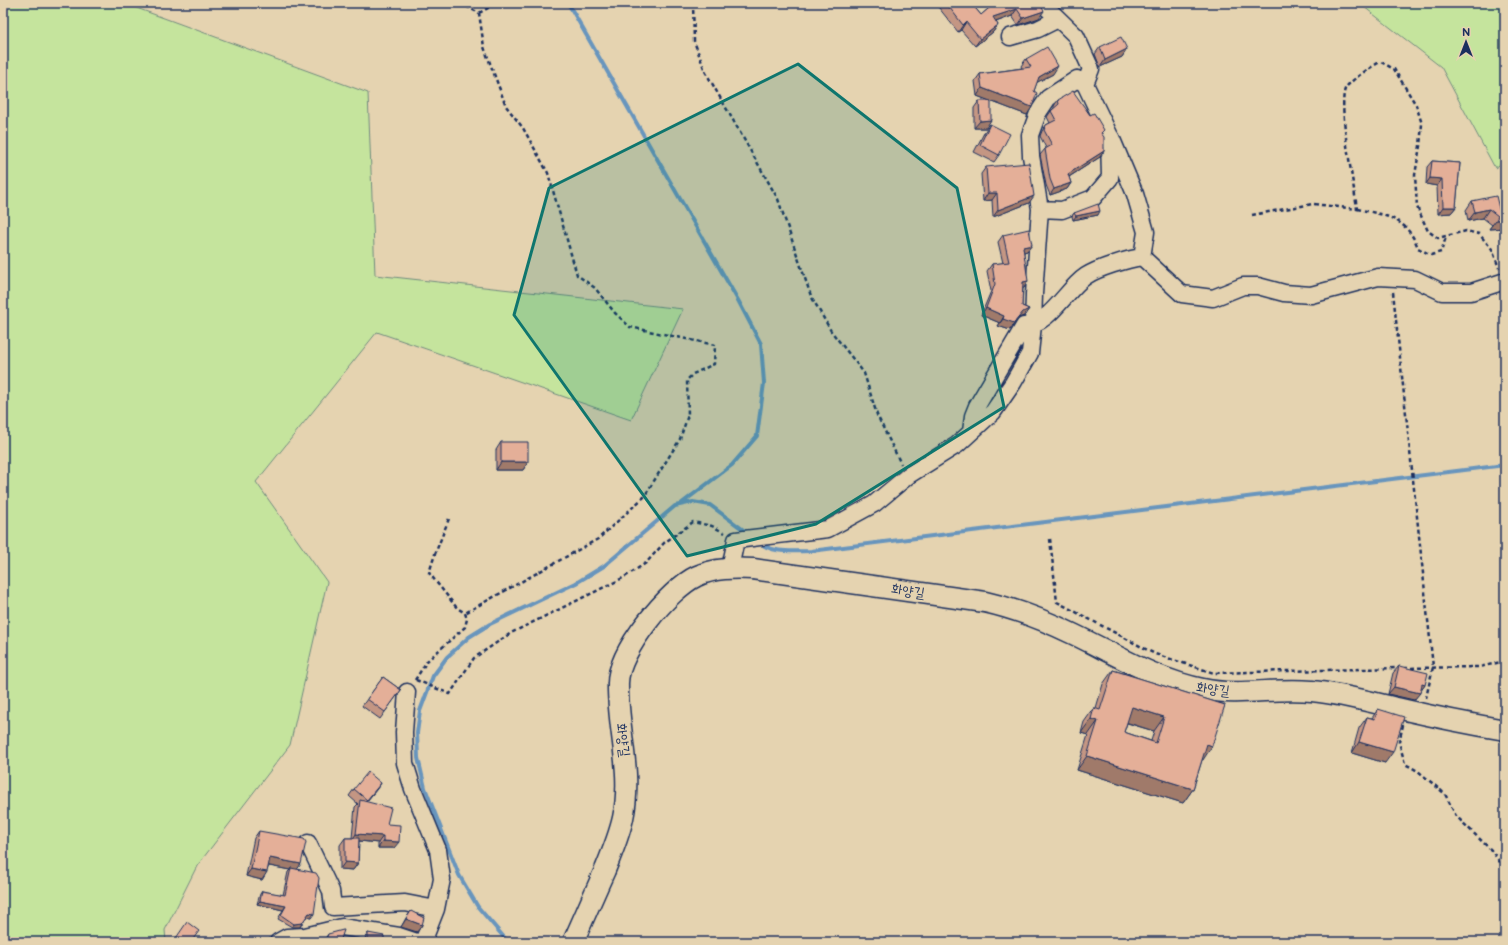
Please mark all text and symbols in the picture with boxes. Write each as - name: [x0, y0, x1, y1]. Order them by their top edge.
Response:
- north arrow: [1446, 22, 1486, 62]
- text: N: [1462, 26, 1470, 39]
- street label: 화양길: [890, 580, 927, 602]
- street label: 화양길: [1195, 679, 1232, 700]
- street label: 화양길: [613, 722, 634, 759]

